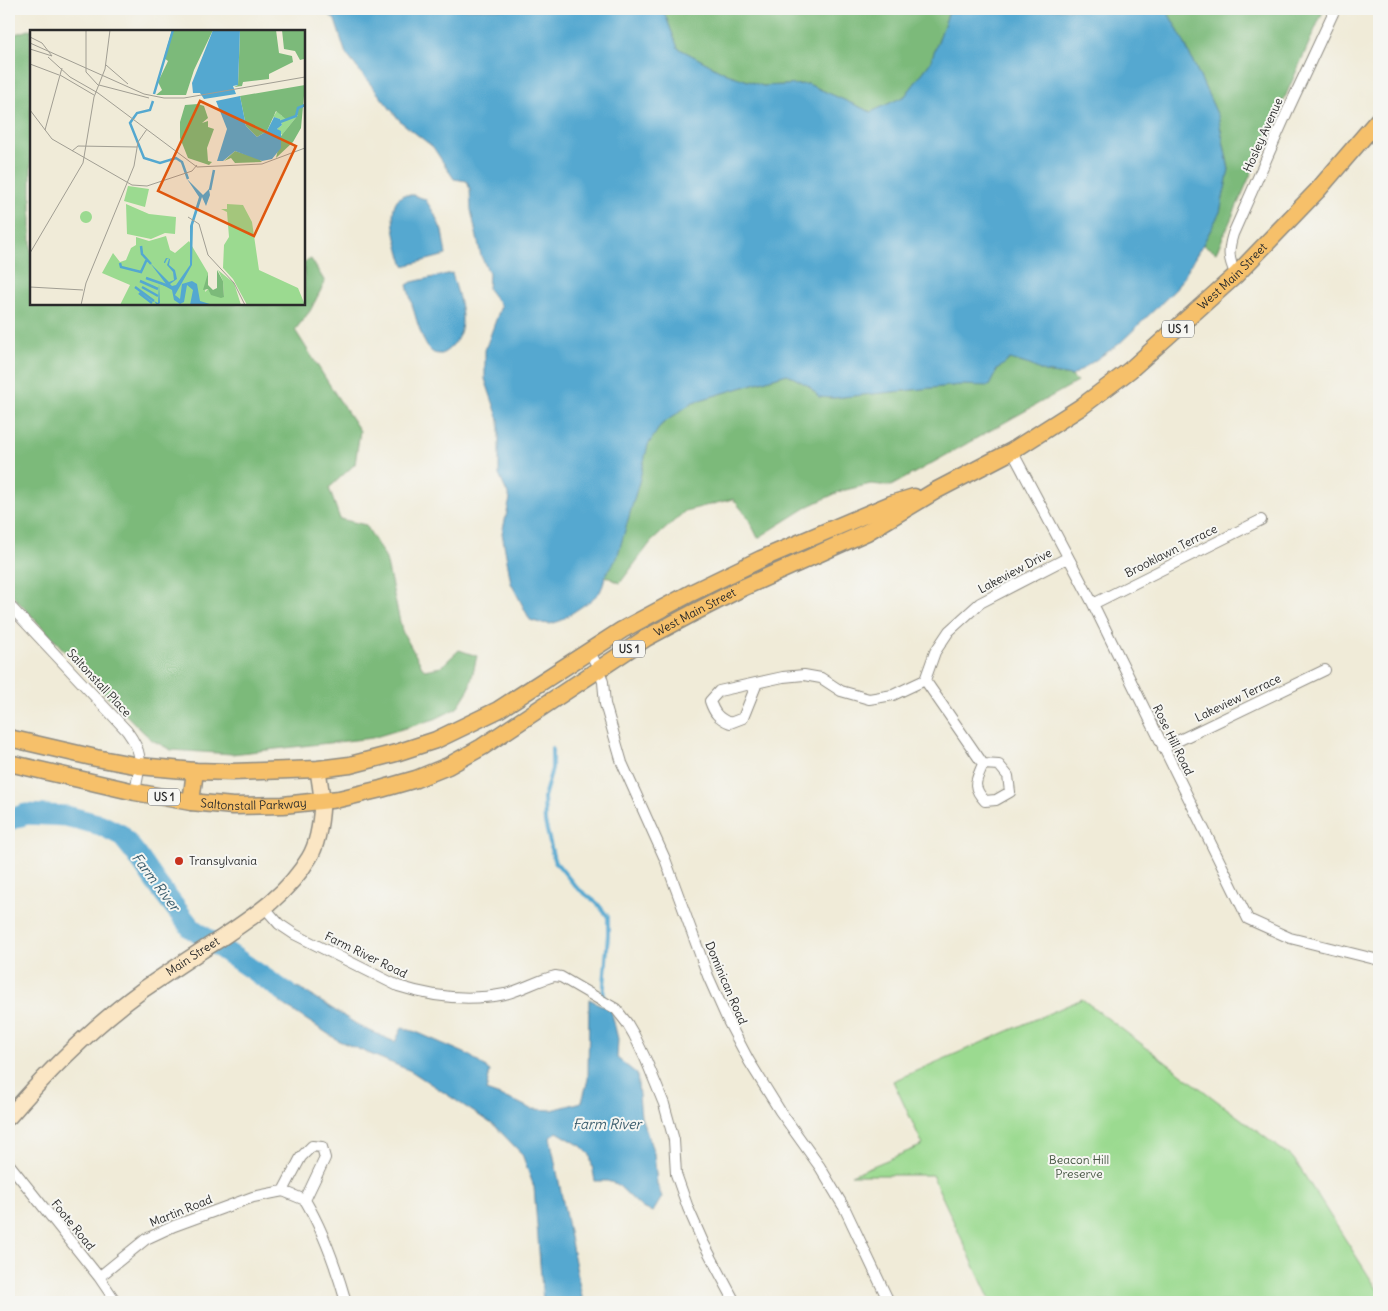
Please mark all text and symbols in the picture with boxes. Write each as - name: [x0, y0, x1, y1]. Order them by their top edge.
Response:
- inset map: [30, 30, 305, 305]
- street label: Hosley Avenue: [1239, 95, 1286, 174]
- street label: West Main Street: [1194, 240, 1270, 313]
- road number: US 1: [1162, 320, 1194, 338]
- street label: Brooklawn Terrace: [1122, 521, 1220, 580]
- street label: Lakeview Drive: [975, 545, 1054, 596]
- street label: West Main Street: [651, 584, 738, 639]
- road number: US 1: [613, 641, 645, 658]
- street label: Saltonstall Place: [64, 646, 135, 720]
- street label: Lakeview Terrace: [1192, 670, 1283, 725]
- street label: Rose Hill Road: [1150, 702, 1197, 778]
- road number: US 1: [148, 789, 180, 806]
- street label: Saltonstall Parkway: [200, 795, 307, 813]
- water label: Farm River: [128, 849, 185, 917]
- place label: Transylvania: [189, 853, 257, 868]
- marker: Transylvania: [173, 855, 185, 867]
- street label: Farm River Road: [323, 928, 410, 981]
- street label: Main Street: [163, 933, 222, 979]
- street label: Dominican Road: [702, 939, 751, 1027]
- water label: Farm River: [573, 1115, 644, 1133]
- park label: Beacon Hill Preserve: [1049, 1152, 1109, 1181]
- street label: Martin Road: [147, 1191, 214, 1230]
- street label: Foote Road: [48, 1196, 98, 1253]

